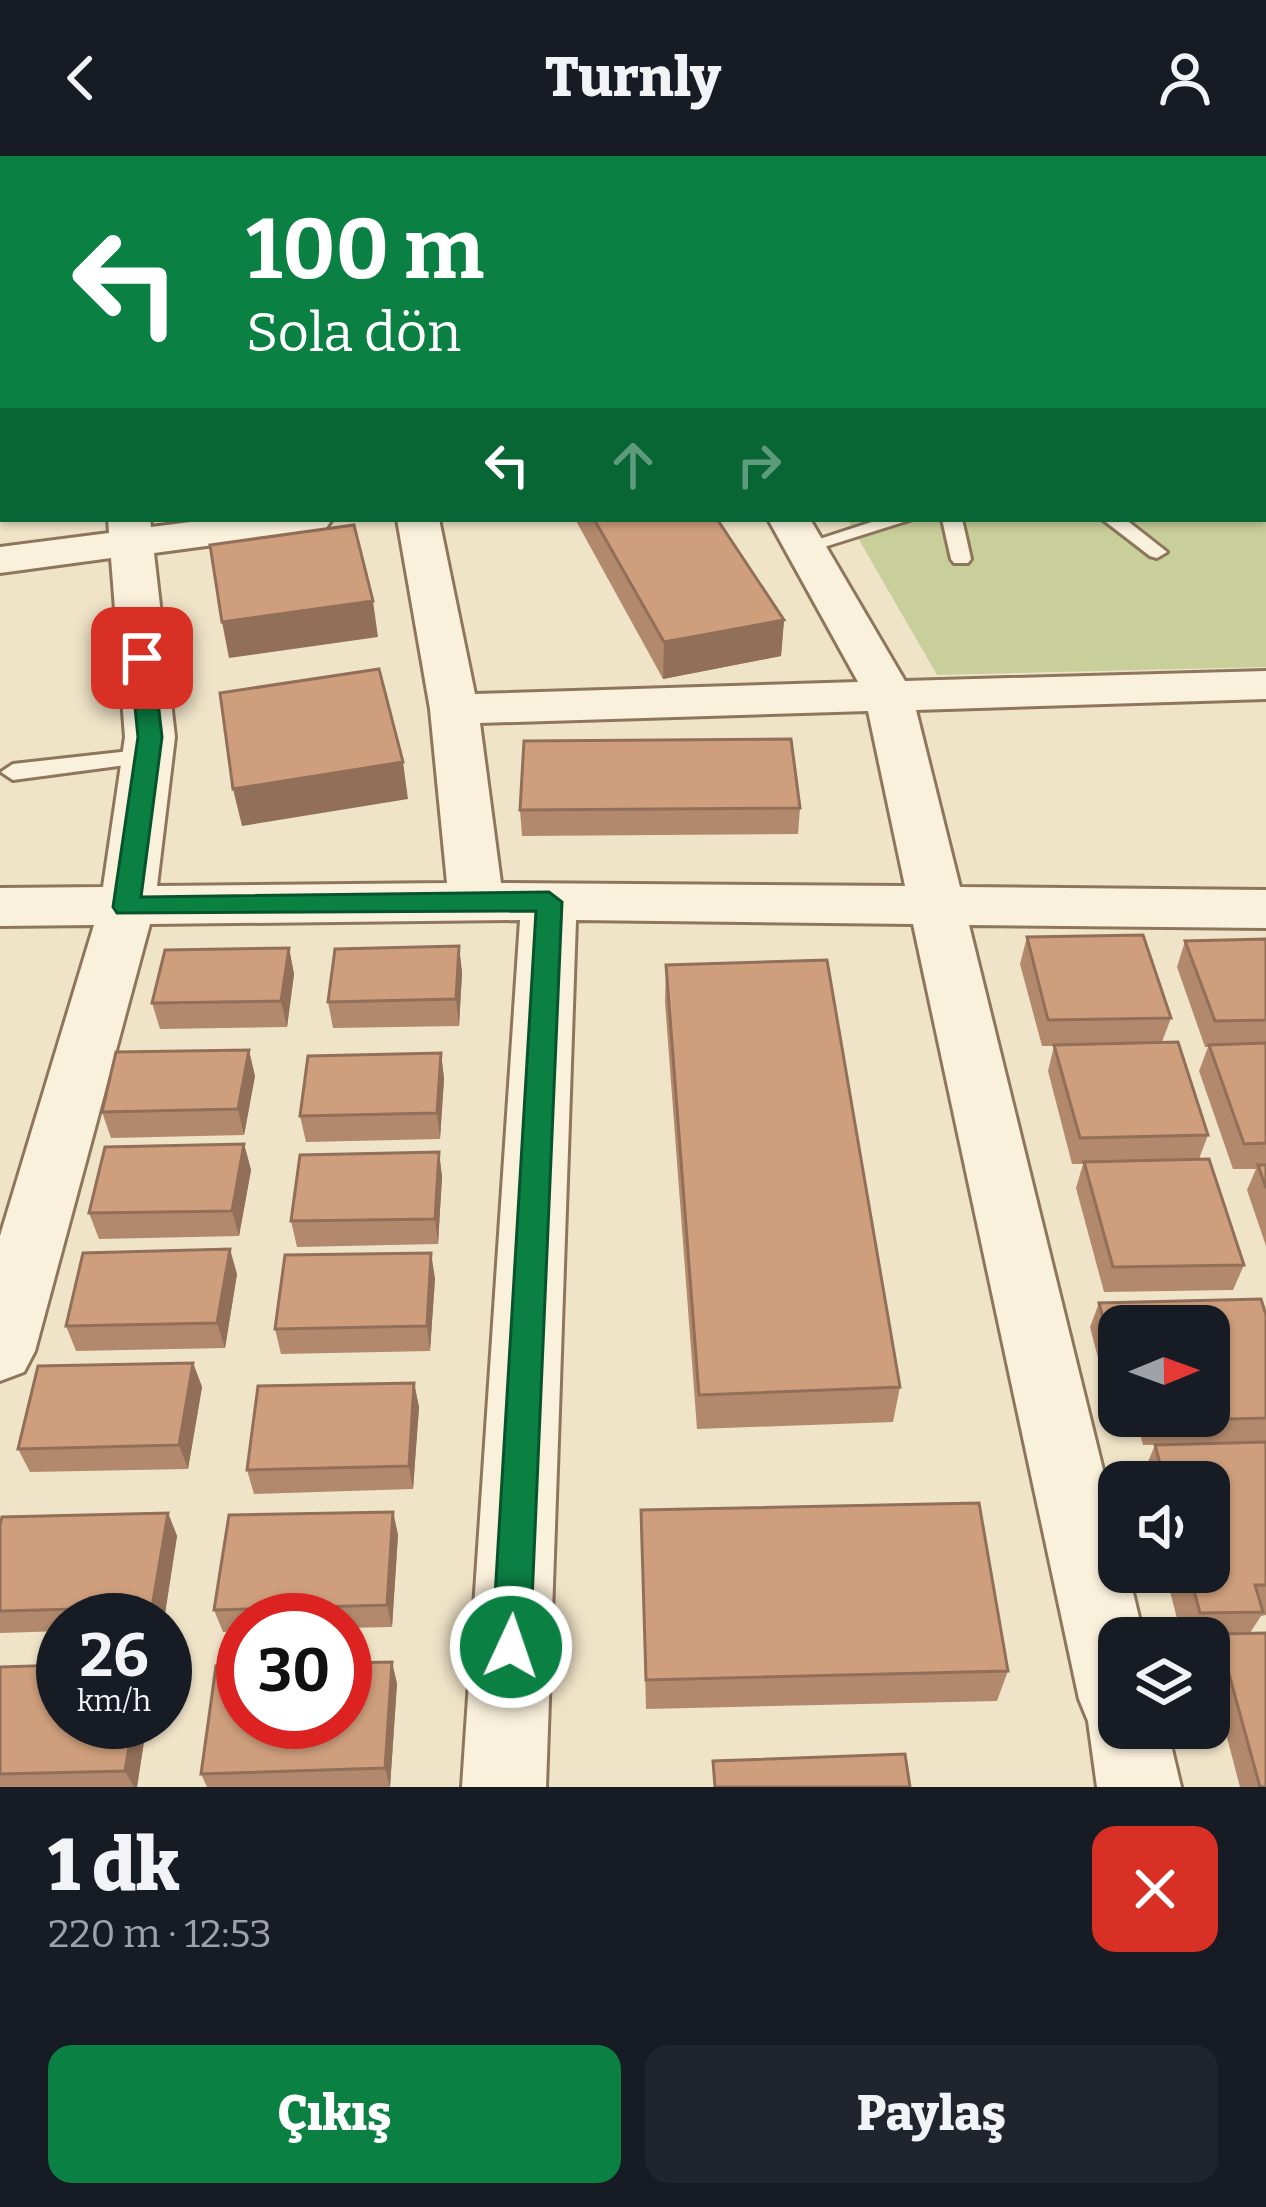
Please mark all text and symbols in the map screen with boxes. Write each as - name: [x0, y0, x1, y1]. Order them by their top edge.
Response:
- icon: back: [48, 45, 114, 111]
- icon: person: [1152, 45, 1218, 111]
- text: Turnly: [545, 46, 721, 110]
- text: 100 m: [246, 199, 484, 300]
- icon: left: [48, 204, 204, 360]
- text: Sola dön: [246, 301, 461, 365]
- icon: left: [474, 432, 540, 498]
- icon: ahead: [600, 432, 666, 498]
- icon: right: [726, 432, 792, 498]
- pin: [91, 607, 193, 709]
- icon: arrive: [109, 625, 175, 691]
- north arrow: [1098, 1305, 1230, 1437]
- map controls: [1098, 1305, 1230, 1749]
- button: sound: [1098, 1461, 1230, 1593]
- position arrow: [448, 1584, 574, 1710]
- speed limit sign: 30: [216, 1593, 372, 1749]
- button: layers: [1098, 1617, 1230, 1749]
- text: 26: [79, 1620, 149, 1692]
- text: km/h: [77, 1683, 151, 1719]
- text: 1 dk: [48, 1823, 180, 1909]
- button: close: [1092, 1826, 1218, 1952]
- text: 220 m · 12:53: [48, 1911, 272, 1957]
- button: Çıkış: [48, 2045, 621, 2183]
- button: Paylaş: [645, 2045, 1218, 2183]

